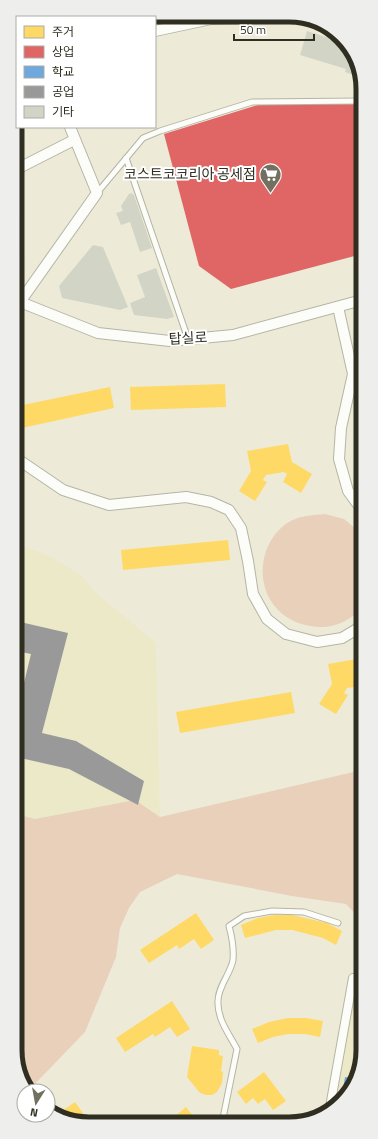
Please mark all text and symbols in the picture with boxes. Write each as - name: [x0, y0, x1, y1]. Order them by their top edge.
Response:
- legend: [16, 16, 156, 128]
- scale bar: [234, 16, 314, 42]
- text: 50 m: [240, 20, 266, 39]
- text: 주거: [52, 22, 74, 41]
- text: 상업: [52, 42, 74, 61]
- text: 학교: [52, 62, 74, 81]
- text: 공업: [52, 82, 74, 101]
- text: 기타: [52, 102, 74, 121]
- supermarket icon: 코스트코코리아 공세점: [258, 161, 284, 194]
- place label: 코스트코코리아 공세점: [124, 163, 256, 184]
- street label: 탑실로: [168, 326, 208, 349]
- north arrow: [16, 1083, 56, 1123]
- text: N: [29, 1104, 39, 1121]

